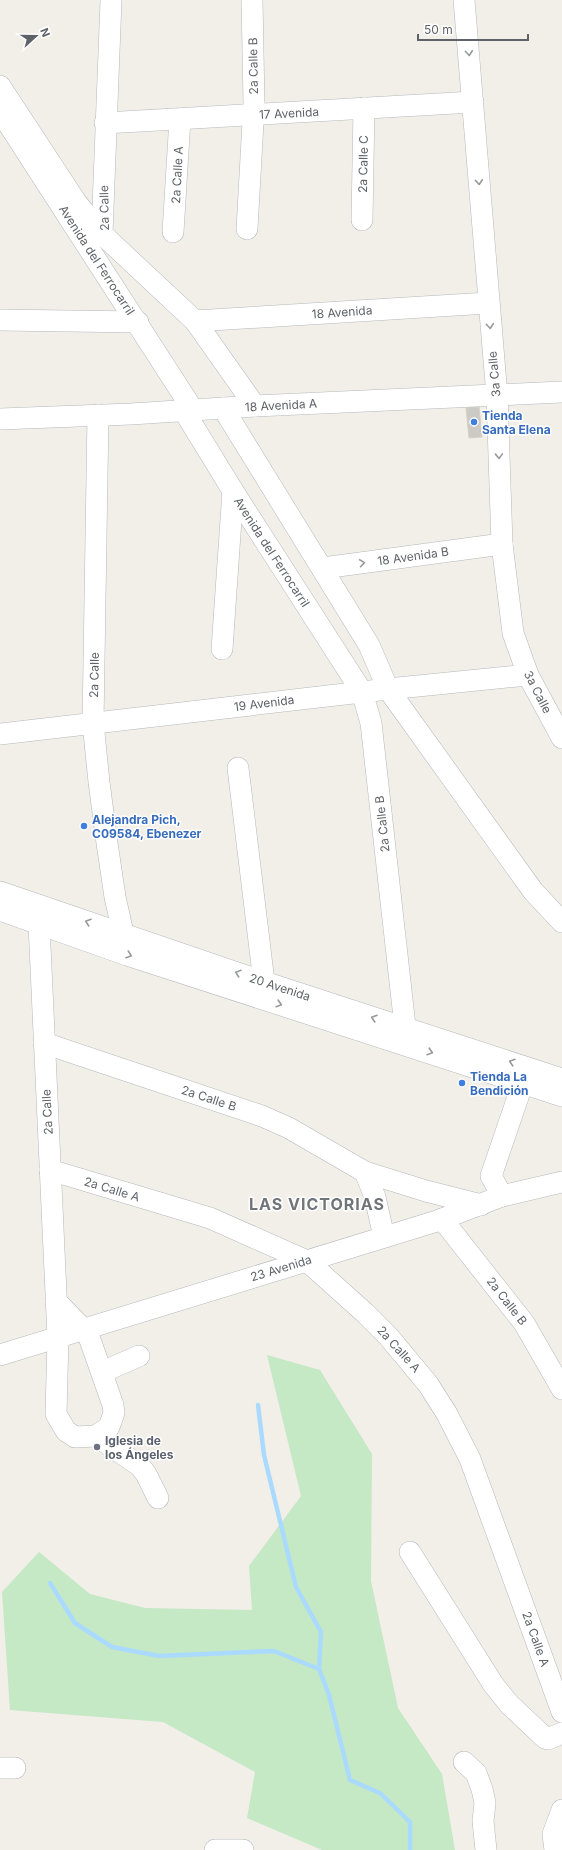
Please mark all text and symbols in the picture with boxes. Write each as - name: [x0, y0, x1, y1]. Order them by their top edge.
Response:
- north arrow: [16, 16, 56, 56]
- scale bar: [418, 16, 528, 42]
- text: 50 m: [424, 22, 453, 37]
- text: N: [37, 26, 53, 39]
- street label: 2a Calle B: [245, 37, 261, 95]
- one-way arrow: [464, 50, 473, 56]
- street label: 17 Avenida: [259, 104, 319, 122]
- street label: 2a Calle C: [355, 135, 371, 193]
- street label: 2a Calle A: [168, 146, 186, 204]
- one-way arrow: [474, 179, 483, 185]
- street label: 2a Calle: [96, 185, 112, 231]
- street label: Avenida del Ferrocarril: [56, 202, 138, 318]
- street label: 18 Avenida: [311, 302, 373, 322]
- one-way arrow: [486, 323, 495, 329]
- street label: 3a Calle: [485, 351, 503, 397]
- street label: 18 Avenida A: [244, 396, 318, 414]
- place label: Tienda Santa Elena: [482, 408, 551, 437]
- marker: Tienda Santa Elena: [469, 417, 479, 427]
- one-way arrow: [495, 453, 503, 459]
- street label: Avenida del Ferrocarril: [231, 494, 313, 610]
- street label: 18 Avenida B: [376, 544, 450, 568]
- one-way arrow: [359, 559, 365, 568]
- street label: 2a Calle: [86, 652, 102, 698]
- street label: 3a Calle: [521, 668, 555, 716]
- street label: 19 Avenida: [233, 692, 295, 714]
- street label: 2a Calle B: [372, 795, 392, 853]
- place label: Alejandra Pich, C09584, Ebenezer: [92, 812, 202, 841]
- marker: Alejandra Pich, C09584, Ebenezer: [79, 821, 89, 831]
- one-way arrow: [85, 918, 92, 927]
- one-way arrow: [126, 950, 133, 959]
- one-way arrow: [234, 969, 241, 978]
- street label: 20 Avenida: [248, 970, 312, 1004]
- one-way arrow: [276, 999, 283, 1008]
- one-way arrow: [371, 1014, 378, 1023]
- one-way arrow: [426, 1047, 433, 1056]
- one-way arrow: [508, 1059, 515, 1067]
- place label: Tienda La Bendición: [470, 1069, 529, 1098]
- marker: Tienda La Bendición: [457, 1078, 467, 1088]
- street label: 2a Calle B: [180, 1082, 239, 1114]
- street label: 2a Calle: [38, 1089, 56, 1135]
- street label: 2a Calle A: [82, 1173, 142, 1205]
- district label: LAS VICTORIAS: [249, 1194, 385, 1214]
- street label: 23 Avenida: [249, 1252, 313, 1284]
- street label: 2a Calle B: [484, 1274, 531, 1328]
- street label: 2a Calle A: [374, 1323, 424, 1375]
- place label: Iglesia de los Ángeles: [105, 1433, 174, 1462]
- marker: Iglesia de los Ángeles: [92, 1442, 102, 1452]
- street label: 2a Calle A: [519, 1609, 553, 1669]

